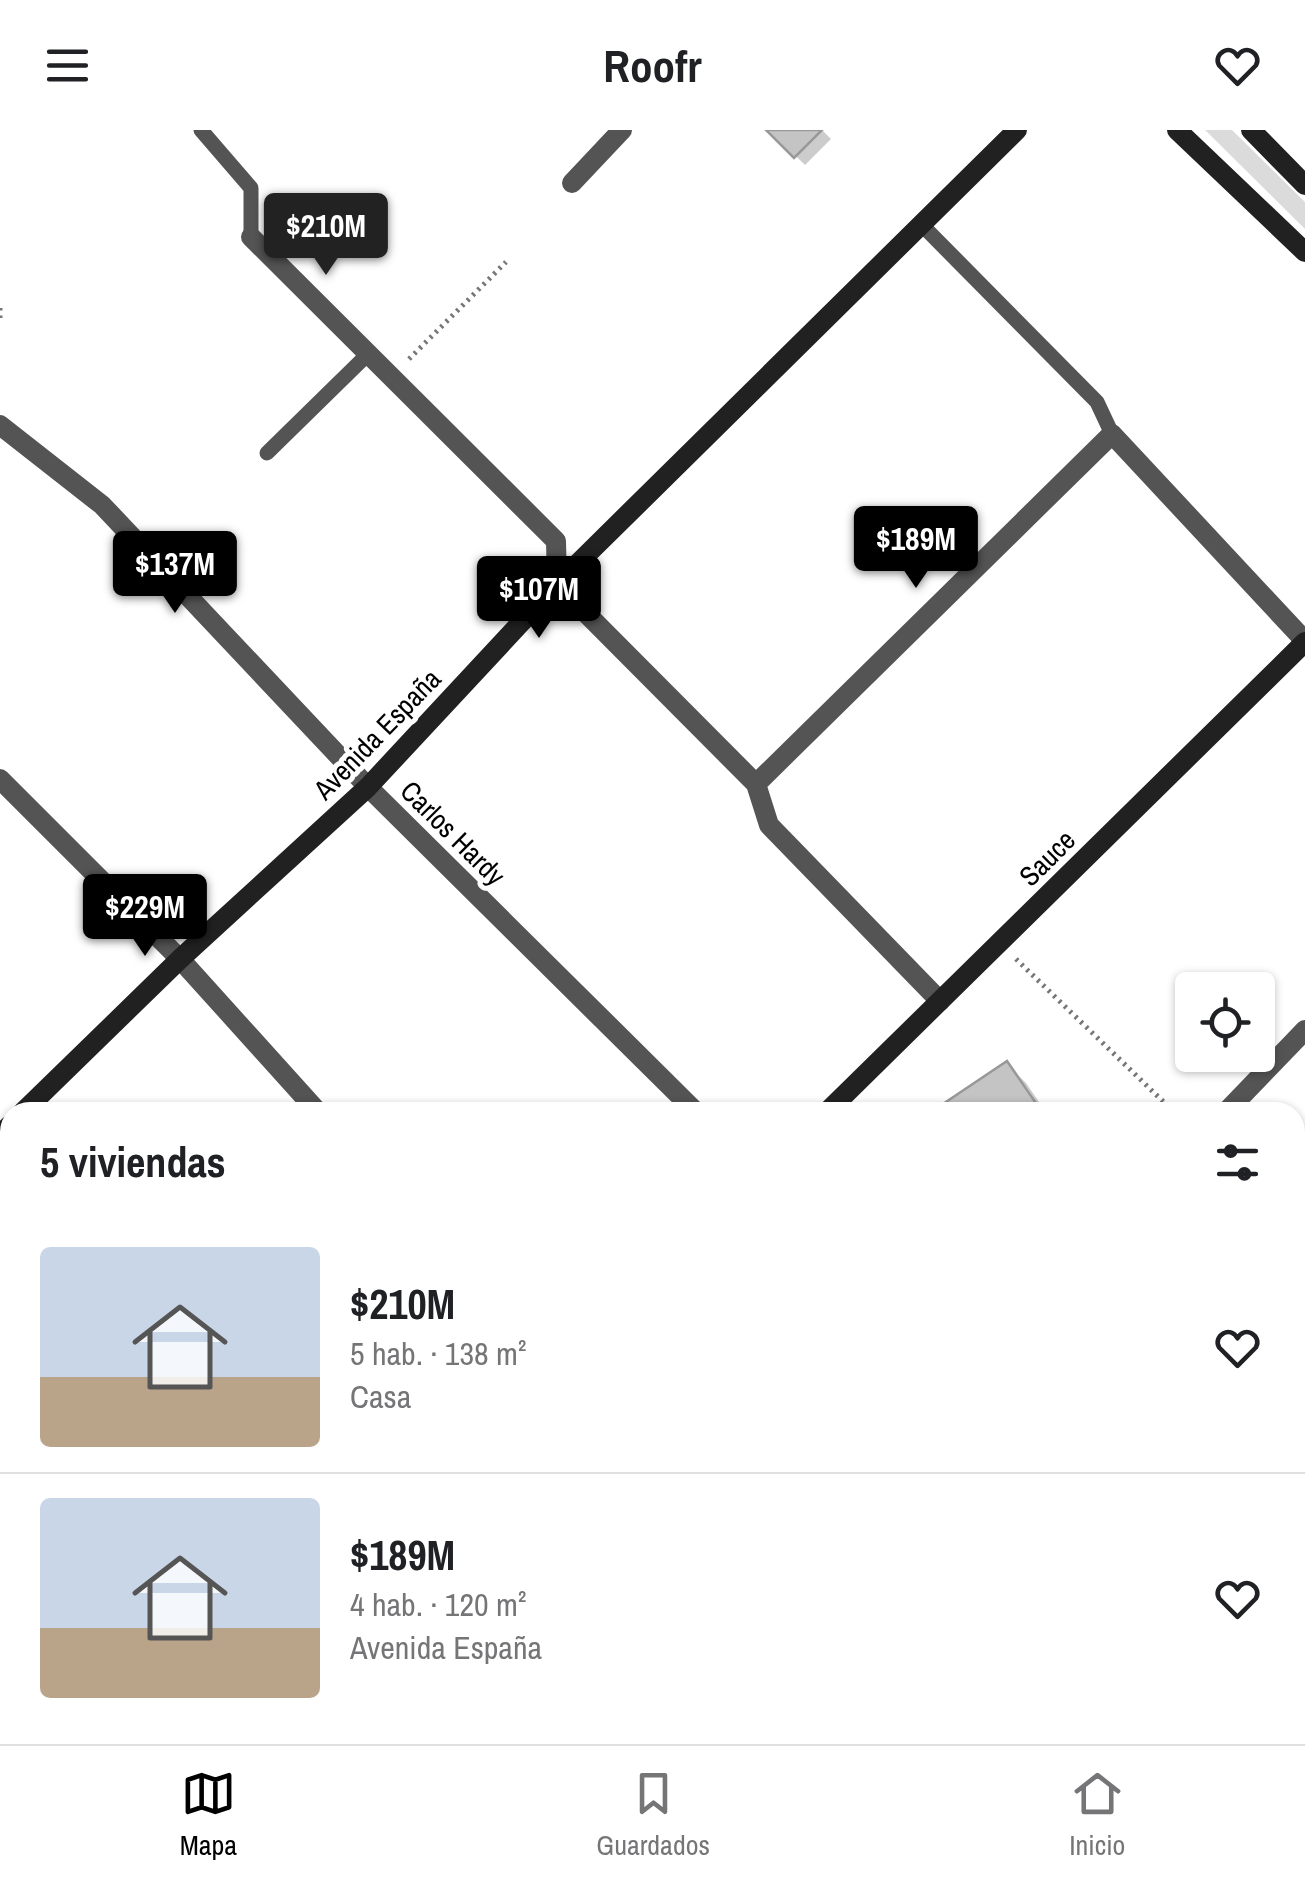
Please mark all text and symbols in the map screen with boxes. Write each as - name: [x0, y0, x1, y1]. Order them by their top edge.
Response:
- text: Roofr: [603, 35, 702, 96]
- icon: menu: [40, 38, 95, 93]
- icon: heart: [1210, 38, 1265, 93]
- pin: $210M: [256, 193, 396, 278]
- text: $210M: [286, 204, 366, 247]
- pin: $189M: [846, 506, 986, 591]
- text: $189M: [876, 517, 956, 560]
- pin: $137M: [105, 531, 245, 616]
- text: $137M: [135, 542, 215, 585]
- pin: $107M: [469, 556, 609, 641]
- text: $107M: [499, 567, 579, 610]
- street label: Avenida España: [304, 660, 449, 808]
- street label: Carlos Hardy: [392, 772, 514, 894]
- street label: Sauce: [1011, 822, 1083, 894]
- pin: $229M: [75, 874, 215, 959]
- text: $229M: [105, 885, 185, 928]
- map controls: [1175, 972, 1275, 1072]
- button: locate: [1175, 972, 1275, 1072]
- text: 5 viviendas: [40, 1134, 226, 1190]
- icon: filters: [1210, 1135, 1265, 1190]
- text: $210M: [350, 1276, 455, 1332]
- icon: home: [120, 1287, 240, 1407]
- icon: heart: [1210, 1320, 1265, 1375]
- text: 5 hab. · 138 m²: [350, 1332, 527, 1375]
- text: Casa: [350, 1375, 411, 1418]
- text: $189M: [350, 1527, 455, 1583]
- icon: home: [120, 1538, 240, 1658]
- icon: heart: [1210, 1571, 1265, 1626]
- text: 4 hab. · 120 m²: [350, 1583, 527, 1626]
- text: Avenida España: [350, 1626, 542, 1669]
- tab: Mapa: [180, 1766, 237, 1864]
- tab: Guardados: [596, 1766, 710, 1864]
- tab: Inicio: [1069, 1766, 1125, 1864]

